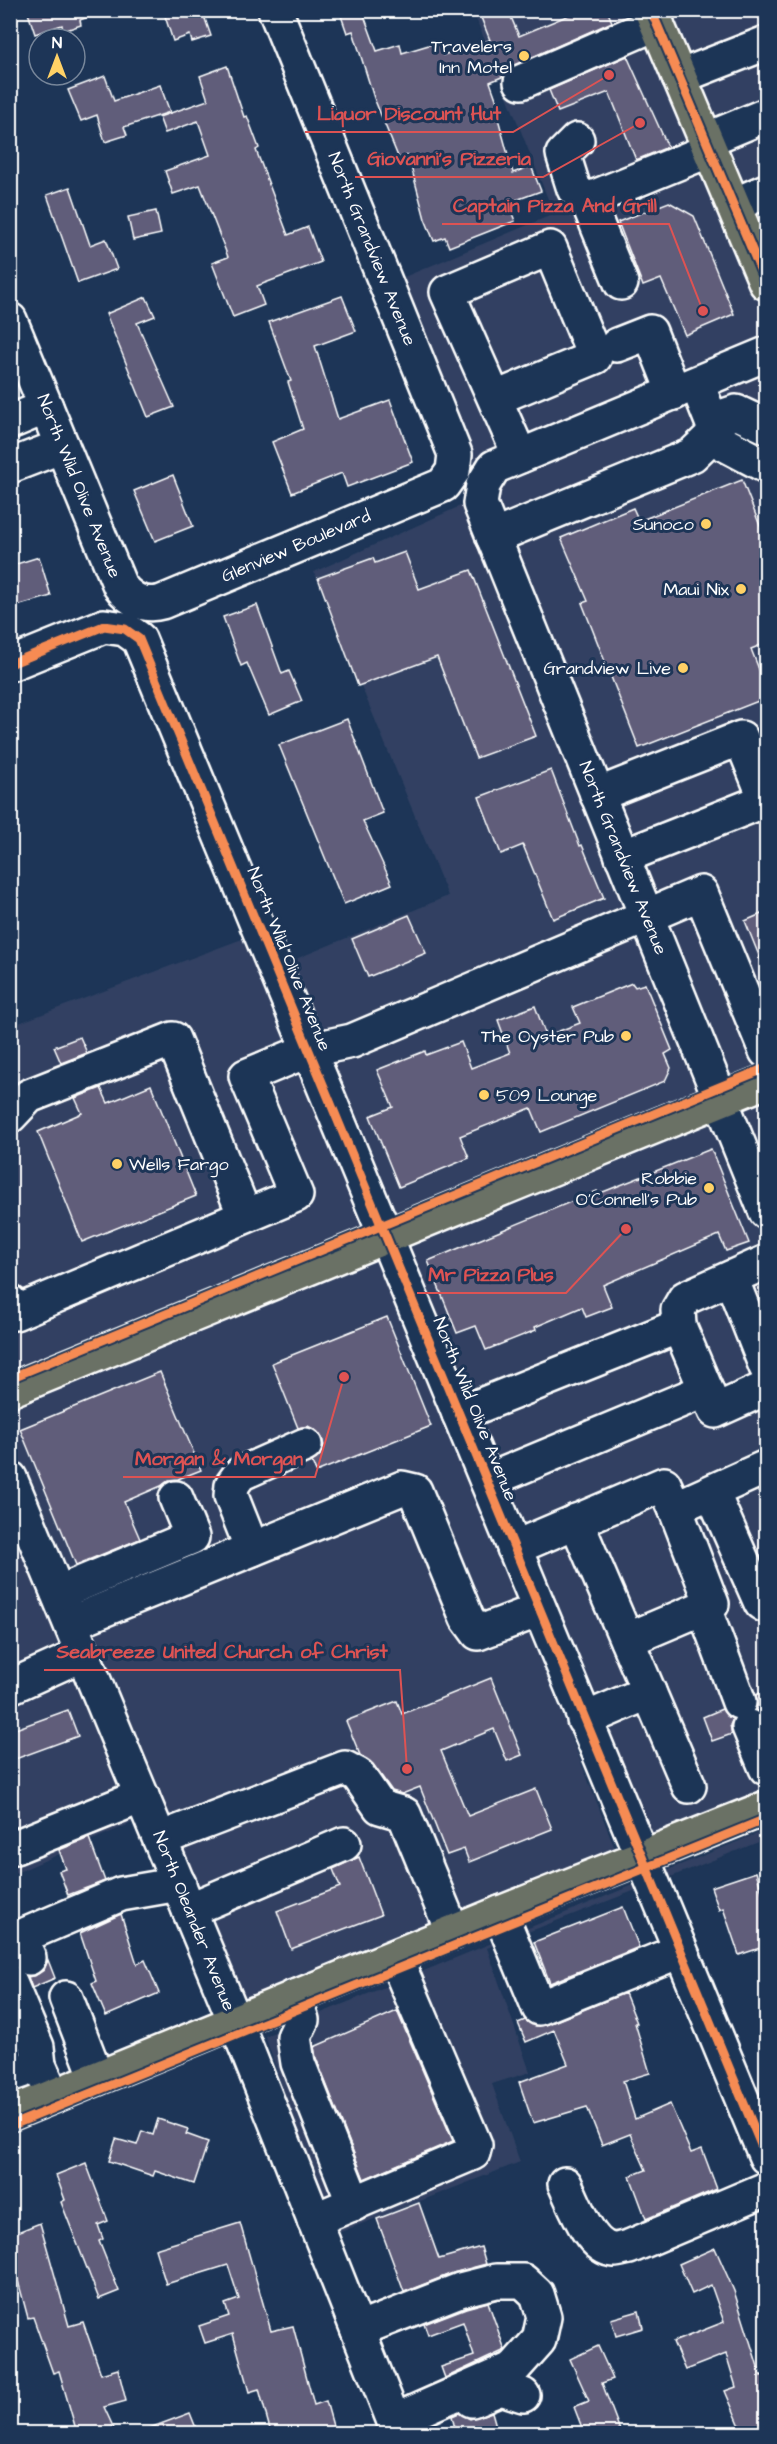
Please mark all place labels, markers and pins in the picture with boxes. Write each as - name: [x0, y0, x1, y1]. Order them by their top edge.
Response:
- place label: Travelers Inn Motel: [431, 34, 512, 80]
- marker: Travelers Inn Motel: [517, 49, 531, 63]
- callout: Liquor Discount Hut: [305, 94, 513, 132]
- callout: Giovanni's Pizzeria: [355, 139, 543, 177]
- callout: Captain Pizza And Grill: [442, 186, 669, 224]
- place label: Sunoco: [633, 512, 694, 537]
- marker: Sunoco: [699, 517, 713, 531]
- place label: Maui Nix: [663, 577, 730, 602]
- marker: Maui Nix: [734, 582, 748, 596]
- place label: Grandview Live: [543, 656, 671, 681]
- marker: Grandview Live: [676, 661, 690, 675]
- place label: The Oyster Pub: [481, 1024, 614, 1050]
- marker: The Oyster Pub: [619, 1029, 633, 1043]
- place label: 509 Lounge: [496, 1083, 598, 1109]
- marker: 509 Lounge: [477, 1088, 491, 1102]
- place label: Wells Fargo: [129, 1152, 229, 1178]
- marker: Wells Fargo: [110, 1157, 124, 1171]
- place label: Robbie O'Connell's Pub: [576, 1166, 697, 1212]
- marker: Robbie O'Connell's Pub: [702, 1181, 716, 1195]
- callout: Mr Pizza Plus: [417, 1255, 566, 1293]
- callout: Morgan & Morgan: [123, 1439, 315, 1477]
- callout: Seabreeze United Church of Christ: [44, 1632, 400, 1670]

